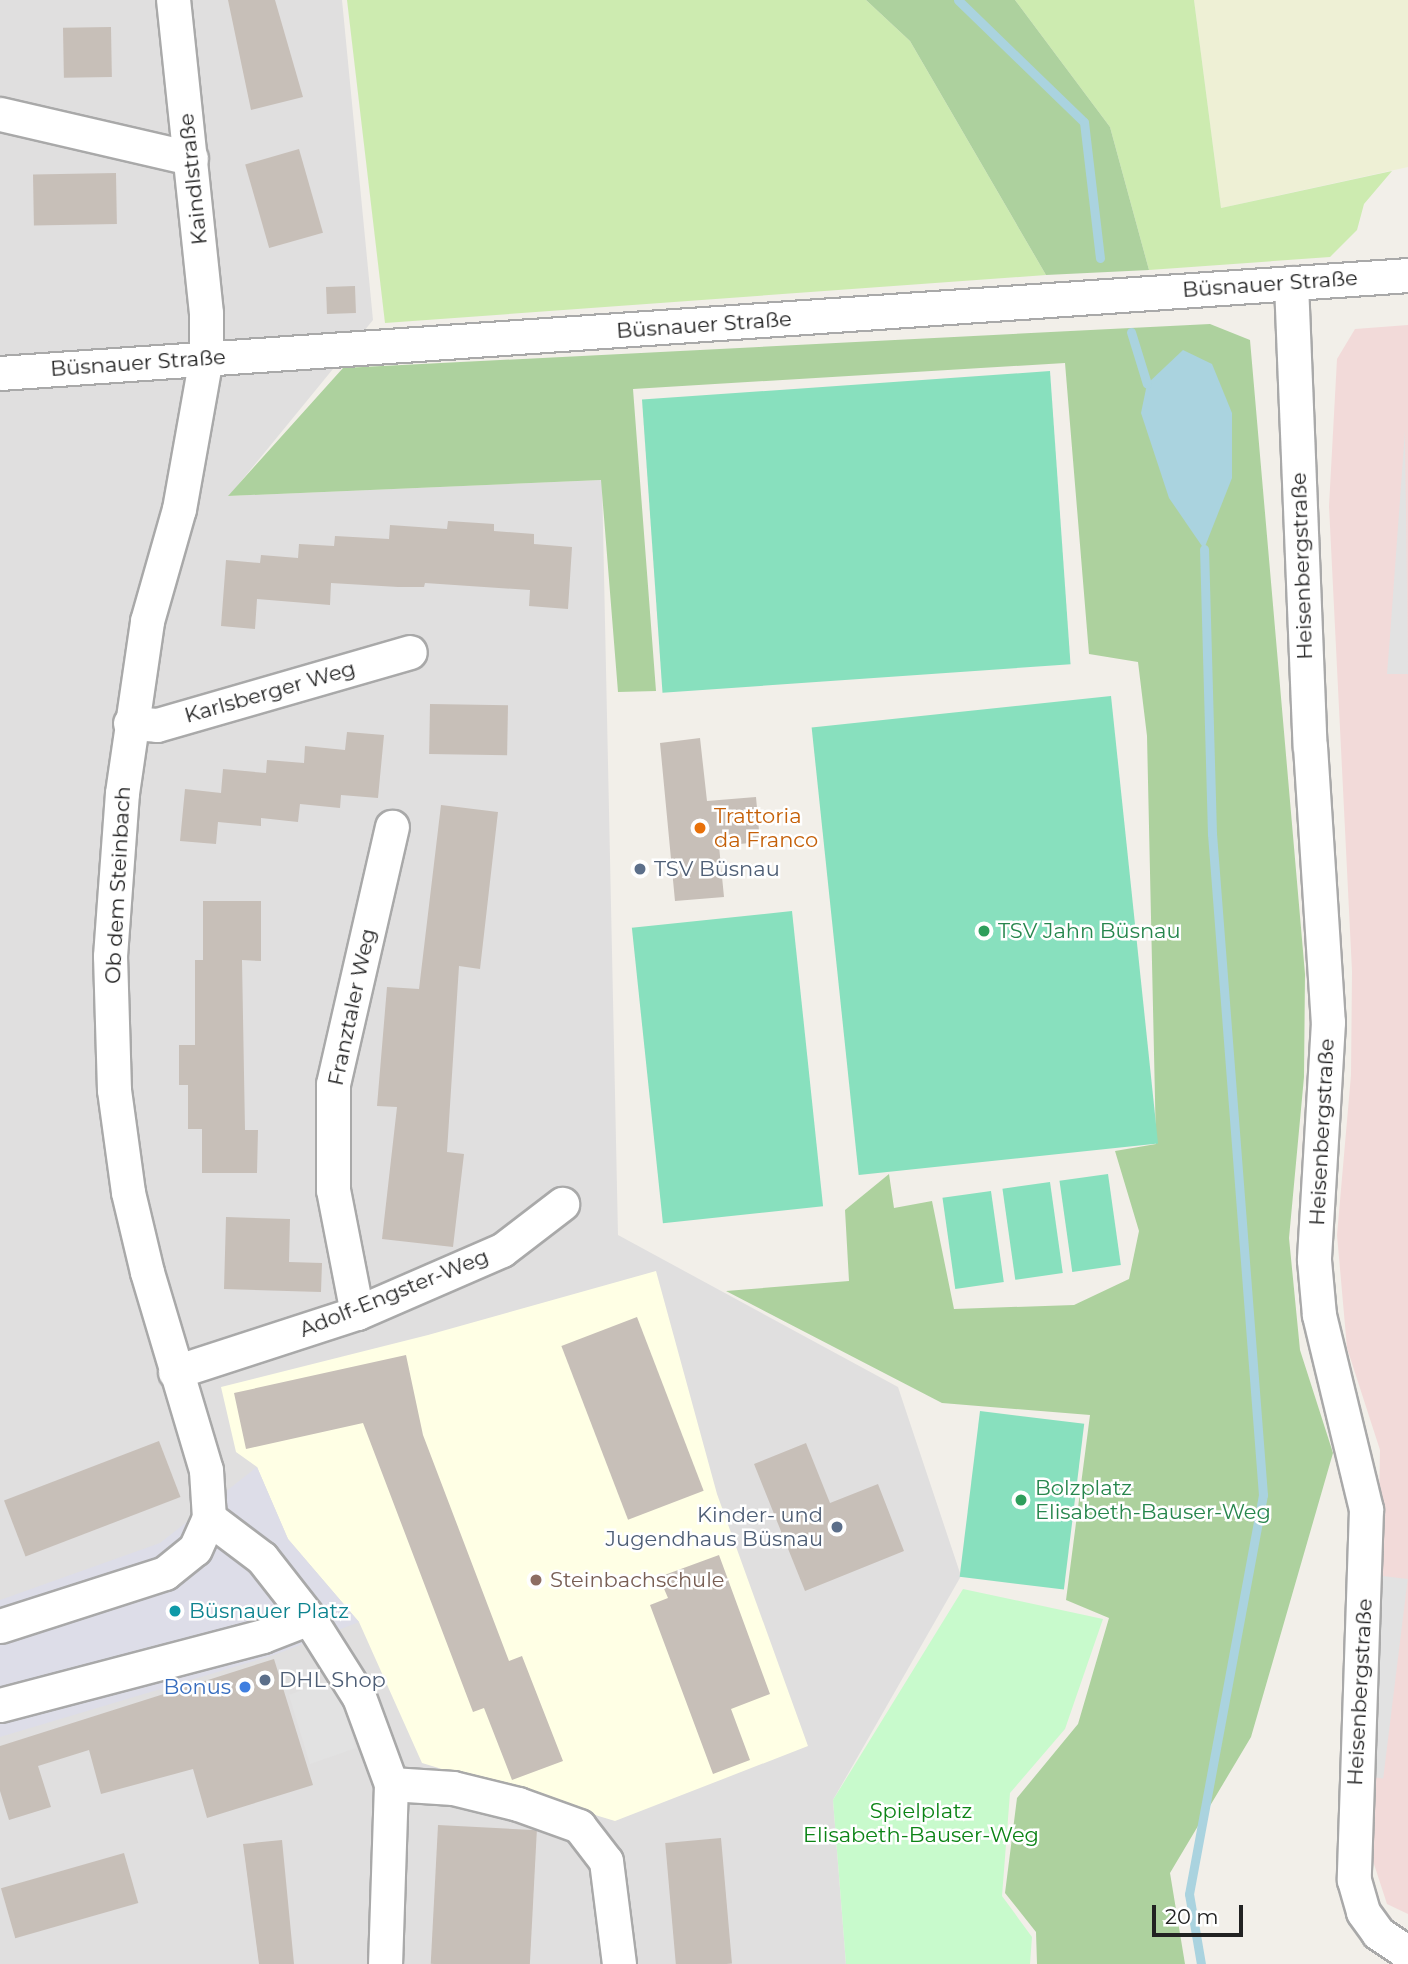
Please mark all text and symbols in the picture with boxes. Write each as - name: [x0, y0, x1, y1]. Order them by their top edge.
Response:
- street label: Kaindlstraße: [174, 112, 212, 246]
- street label: Büsnauer Straße: [1182, 265, 1358, 303]
- street label: Büsnauer Straße: [616, 306, 792, 344]
- street label: Büsnauer Straße: [50, 344, 226, 382]
- street label: Heisenbergstraße: [1286, 472, 1318, 660]
- street label: Karlsberger Weg: [182, 656, 358, 728]
- street label: Ob dem Steinbach: [100, 785, 136, 985]
- place label: Trattoria da Franco: [714, 803, 818, 853]
- marker: Trattoria da Franco: [692, 820, 708, 836]
- place label: TSV Büsnau: [654, 856, 780, 882]
- marker: TSV Büsnau: [632, 861, 648, 877]
- place label: TSV Jahn Büsnau: [998, 918, 1181, 944]
- marker: TSV Jahn Büsnau: [976, 923, 992, 939]
- street label: Franztaler Weg: [323, 926, 381, 1088]
- street label: Heisenbergstraße: [1305, 1038, 1339, 1226]
- street label: Adolf-Engster-Weg: [296, 1244, 492, 1342]
- place label: Bolzplatz Elisabeth-Bauser-Weg: [1035, 1475, 1271, 1525]
- marker: Bolzplatz Elisabeth-Bauser-Weg: [1013, 1492, 1029, 1508]
- place label: Kinder- und Jugendhaus Büsnau: [606, 1502, 823, 1552]
- marker: Kinder- und Jugendhaus Büsnau: [829, 1519, 845, 1535]
- place label: Steinbachschule: [550, 1567, 725, 1593]
- marker: Steinbachschule: [528, 1572, 544, 1588]
- place label: Büsnauer Platz: [189, 1598, 349, 1624]
- street label: Heisenbergstraße: [1343, 1598, 1377, 1786]
- marker: Büsnauer Platz: [167, 1603, 183, 1619]
- place label: DHL Shop: [279, 1667, 386, 1693]
- marker: DHL Shop: [257, 1672, 273, 1688]
- place label: Bonus: [163, 1674, 231, 1700]
- marker: Bonus: [237, 1679, 253, 1695]
- park label: Spielplatz Elisabeth-Bauser-Weg: [803, 1798, 1039, 1848]
- scale bar: [1156, 1890, 1247, 1934]
- text: 20 m: [1165, 1904, 1219, 1929]

